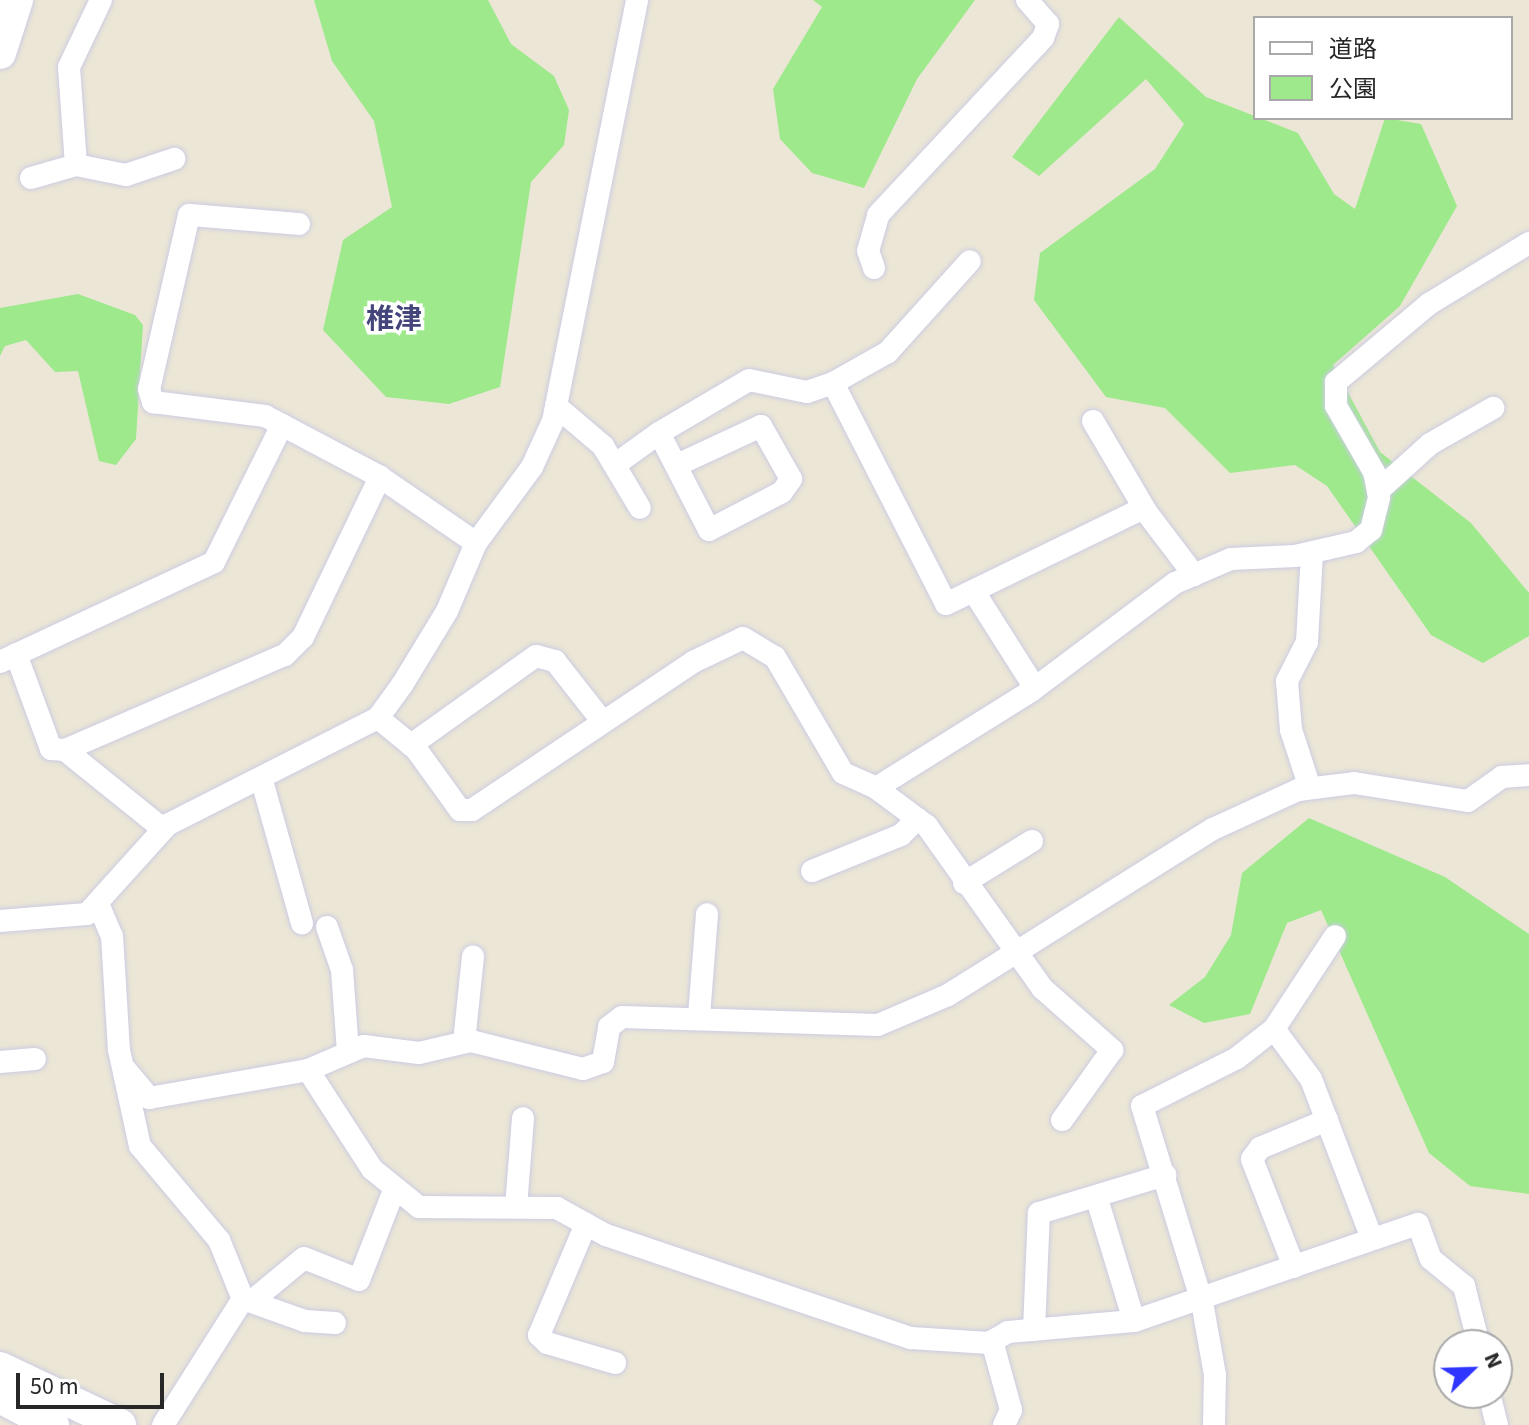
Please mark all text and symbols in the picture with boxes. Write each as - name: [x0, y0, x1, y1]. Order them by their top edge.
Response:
- legend: [1253, 16, 1513, 120]
- text: 道路: [1329, 32, 1377, 67]
- text: 公園: [1329, 72, 1377, 107]
- district label: 椎津: [366, 302, 422, 336]
- north arrow: [1433, 1329, 1513, 1409]
- text: N: [1476, 1347, 1511, 1373]
- scale bar: [20, 1357, 168, 1407]
- text: 50 m: [30, 1369, 79, 1404]

